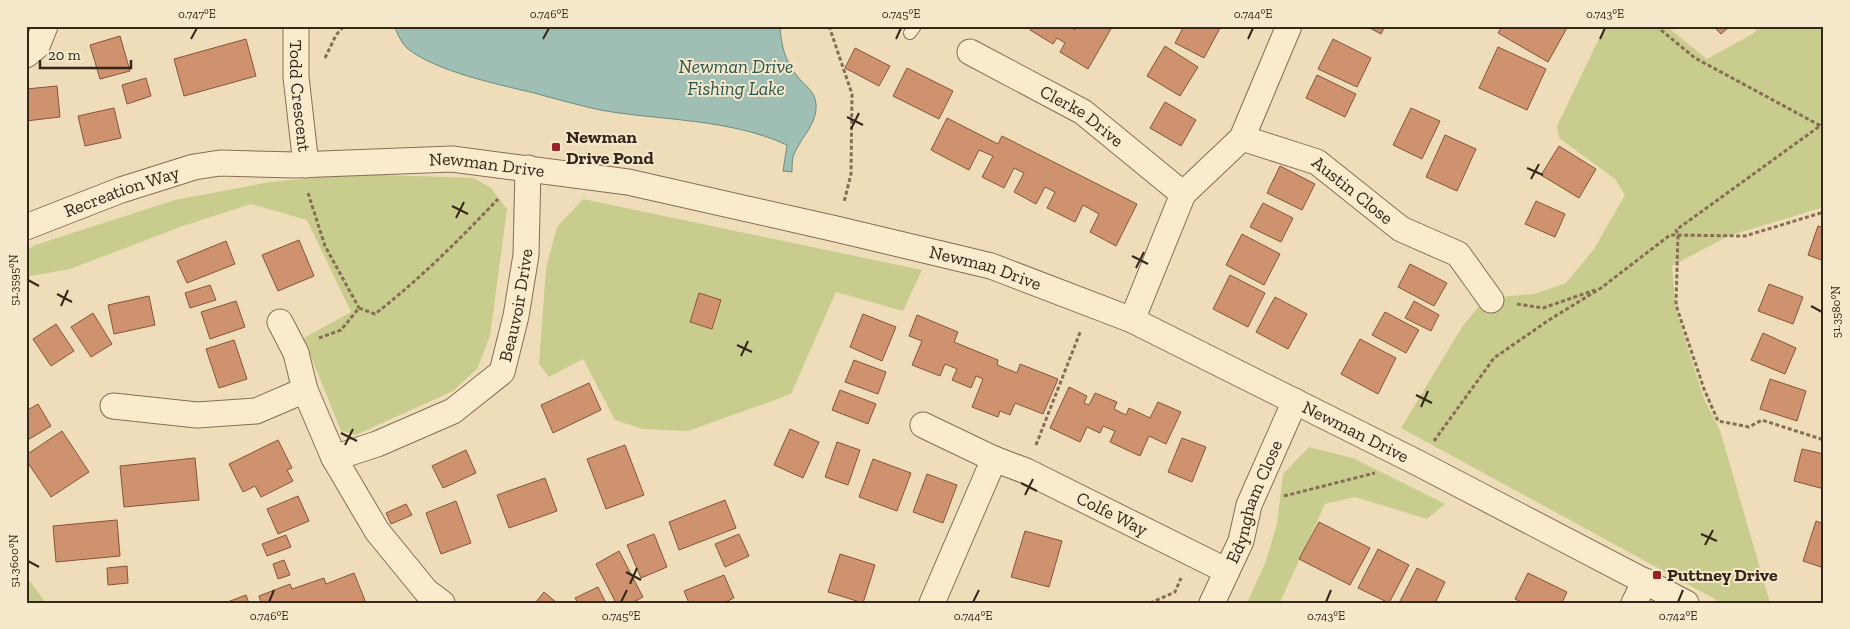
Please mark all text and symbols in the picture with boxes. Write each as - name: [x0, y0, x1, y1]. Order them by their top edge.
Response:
- text: 0.747°E: [178, 7, 216, 21]
- text: 0.746°E: [530, 7, 568, 21]
- text: 0.745°E: [882, 7, 920, 21]
- text: 0.744°E: [1234, 7, 1272, 21]
- text: 0.743°E: [1586, 7, 1624, 21]
- scale bar: [40, 38, 131, 70]
- street label: Todd Crescent: [285, 40, 315, 153]
- text: 20 m: [48, 46, 81, 64]
- water label: Newman Drive Fishing Lake: [679, 55, 793, 100]
- street label: Clerke Drive: [1036, 80, 1128, 152]
- place label: Newman Drive Pond: [566, 126, 654, 169]
- marker: Newman Drive Pond: [550, 141, 562, 153]
- street label: Newman Drive: [429, 148, 546, 182]
- street label: Austin Close: [1307, 151, 1397, 229]
- street label: Recreation Way: [61, 161, 183, 222]
- street label: Newman Drive: [927, 241, 1044, 295]
- street label: Beauvoir Drive: [494, 249, 537, 364]
- text: 51.3595°N: [7, 254, 21, 306]
- text: 51.3580°N: [1829, 286, 1843, 338]
- street label: Newman Drive: [1299, 396, 1412, 468]
- street label: Edyngham Close: [1221, 437, 1287, 567]
- street label: Colfe Way: [1073, 487, 1152, 541]
- text: 51.3600°N: [7, 534, 21, 587]
- place label: Puttney Drive: [1667, 564, 1778, 586]
- marker: Puttney Drive: [1651, 569, 1663, 581]
- text: 0.746°E: [250, 609, 288, 623]
- text: 0.745°E: [602, 609, 640, 623]
- text: 0.744°E: [954, 609, 992, 623]
- text: 0.743°E: [1307, 609, 1345, 623]
- text: 0.742°E: [1659, 609, 1697, 623]

